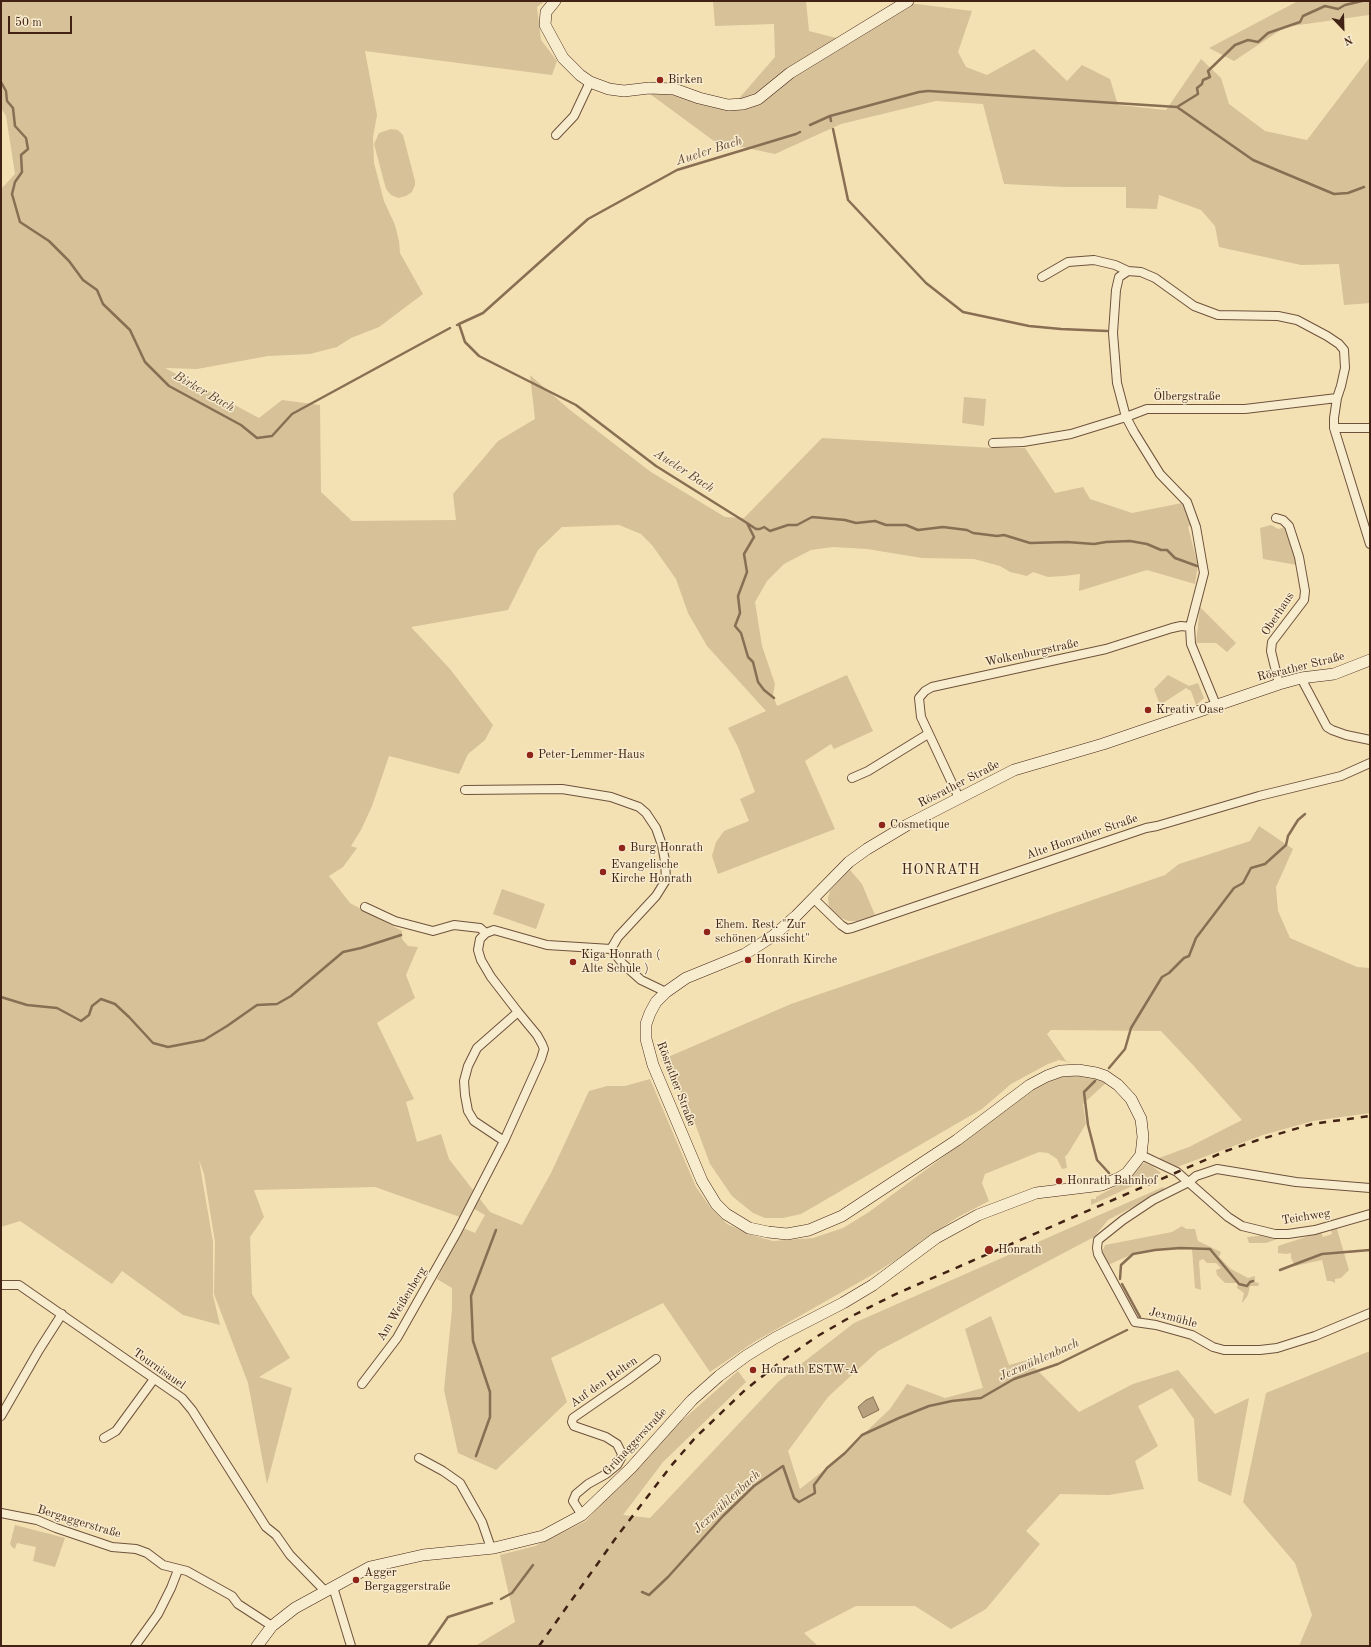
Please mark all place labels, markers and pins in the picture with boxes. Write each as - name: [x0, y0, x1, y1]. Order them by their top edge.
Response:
- place label: Birken: [668, 73, 703, 87]
- marker: Birken: [655, 75, 665, 85]
- place label: Kreativ Oase: [1156, 703, 1224, 717]
- marker: Kreativ Oase: [1143, 705, 1153, 715]
- place label: Peter-Lemmer-Haus: [538, 748, 645, 762]
- marker: Peter-Lemmer-Haus: [525, 750, 535, 760]
- place label: Cosmetique: [890, 818, 950, 832]
- marker: Cosmetique: [877, 820, 887, 830]
- place label: Burg Honrath: [630, 841, 703, 855]
- marker: Burg Honrath: [617, 843, 627, 853]
- place label: Evangelische Kirche Honrath: [611, 858, 692, 886]
- marker: Evangelische Kirche Honrath: [598, 867, 608, 877]
- place label: Ehem. Rest. "Zur schönen Aussicht": [715, 918, 810, 946]
- marker: Ehem. Rest. "Zur schönen Aussicht": [702, 927, 712, 937]
- place label: Kiga Honrath ( Alte Schule ): [581, 948, 660, 976]
- place label: Honrath Kirche: [756, 953, 837, 967]
- marker: Honrath Kirche: [743, 955, 753, 965]
- marker: Kiga Honrath ( Alte Schule ): [568, 957, 578, 967]
- place label: Honrath Bahnhof: [1067, 1174, 1157, 1188]
- marker: Honrath Bahnhof: [1054, 1176, 1064, 1186]
- place label: Honrath: [998, 1243, 1041, 1257]
- marker: Honrath: [983, 1244, 995, 1256]
- place label: Honrath ESTW-A: [761, 1363, 859, 1377]
- marker: Honrath ESTW-A: [748, 1365, 758, 1375]
- place label: Agger Bergaggerstraße: [364, 1566, 451, 1594]
- marker: Agger Bergaggerstraße: [351, 1575, 361, 1585]

